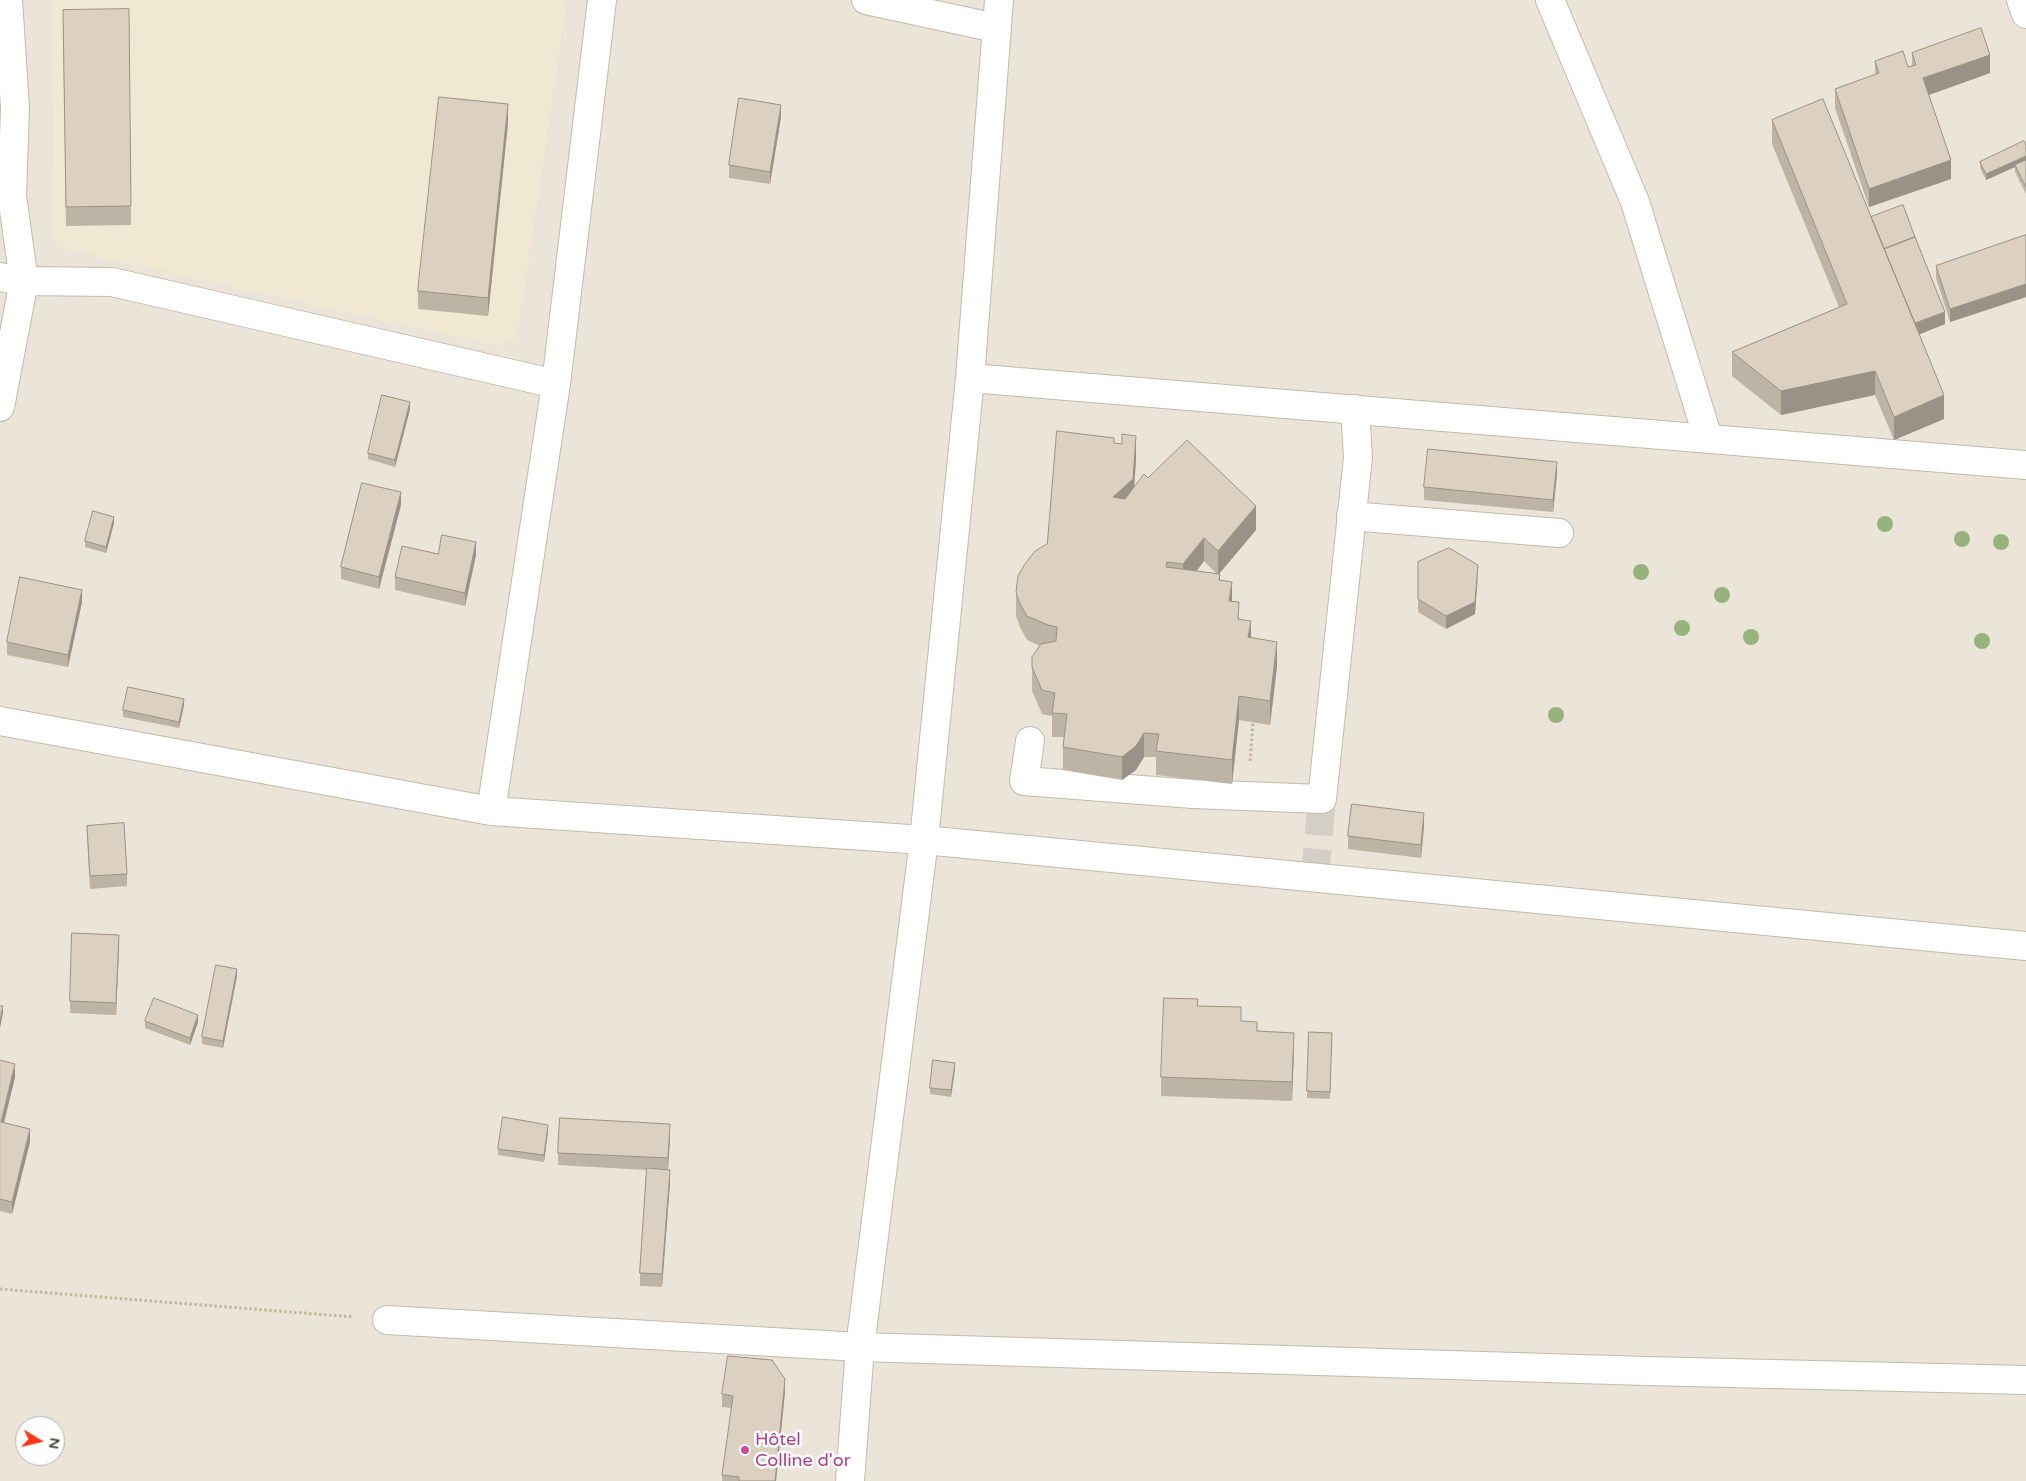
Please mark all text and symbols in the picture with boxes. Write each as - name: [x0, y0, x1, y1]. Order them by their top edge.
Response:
- north arrow: [15, 1416, 65, 1466]
- place label: Hôtel Colline d'or: [755, 1429, 851, 1472]
- text: N: [45, 1436, 64, 1450]
- marker: Hôtel Colline d'or: [739, 1444, 751, 1456]

